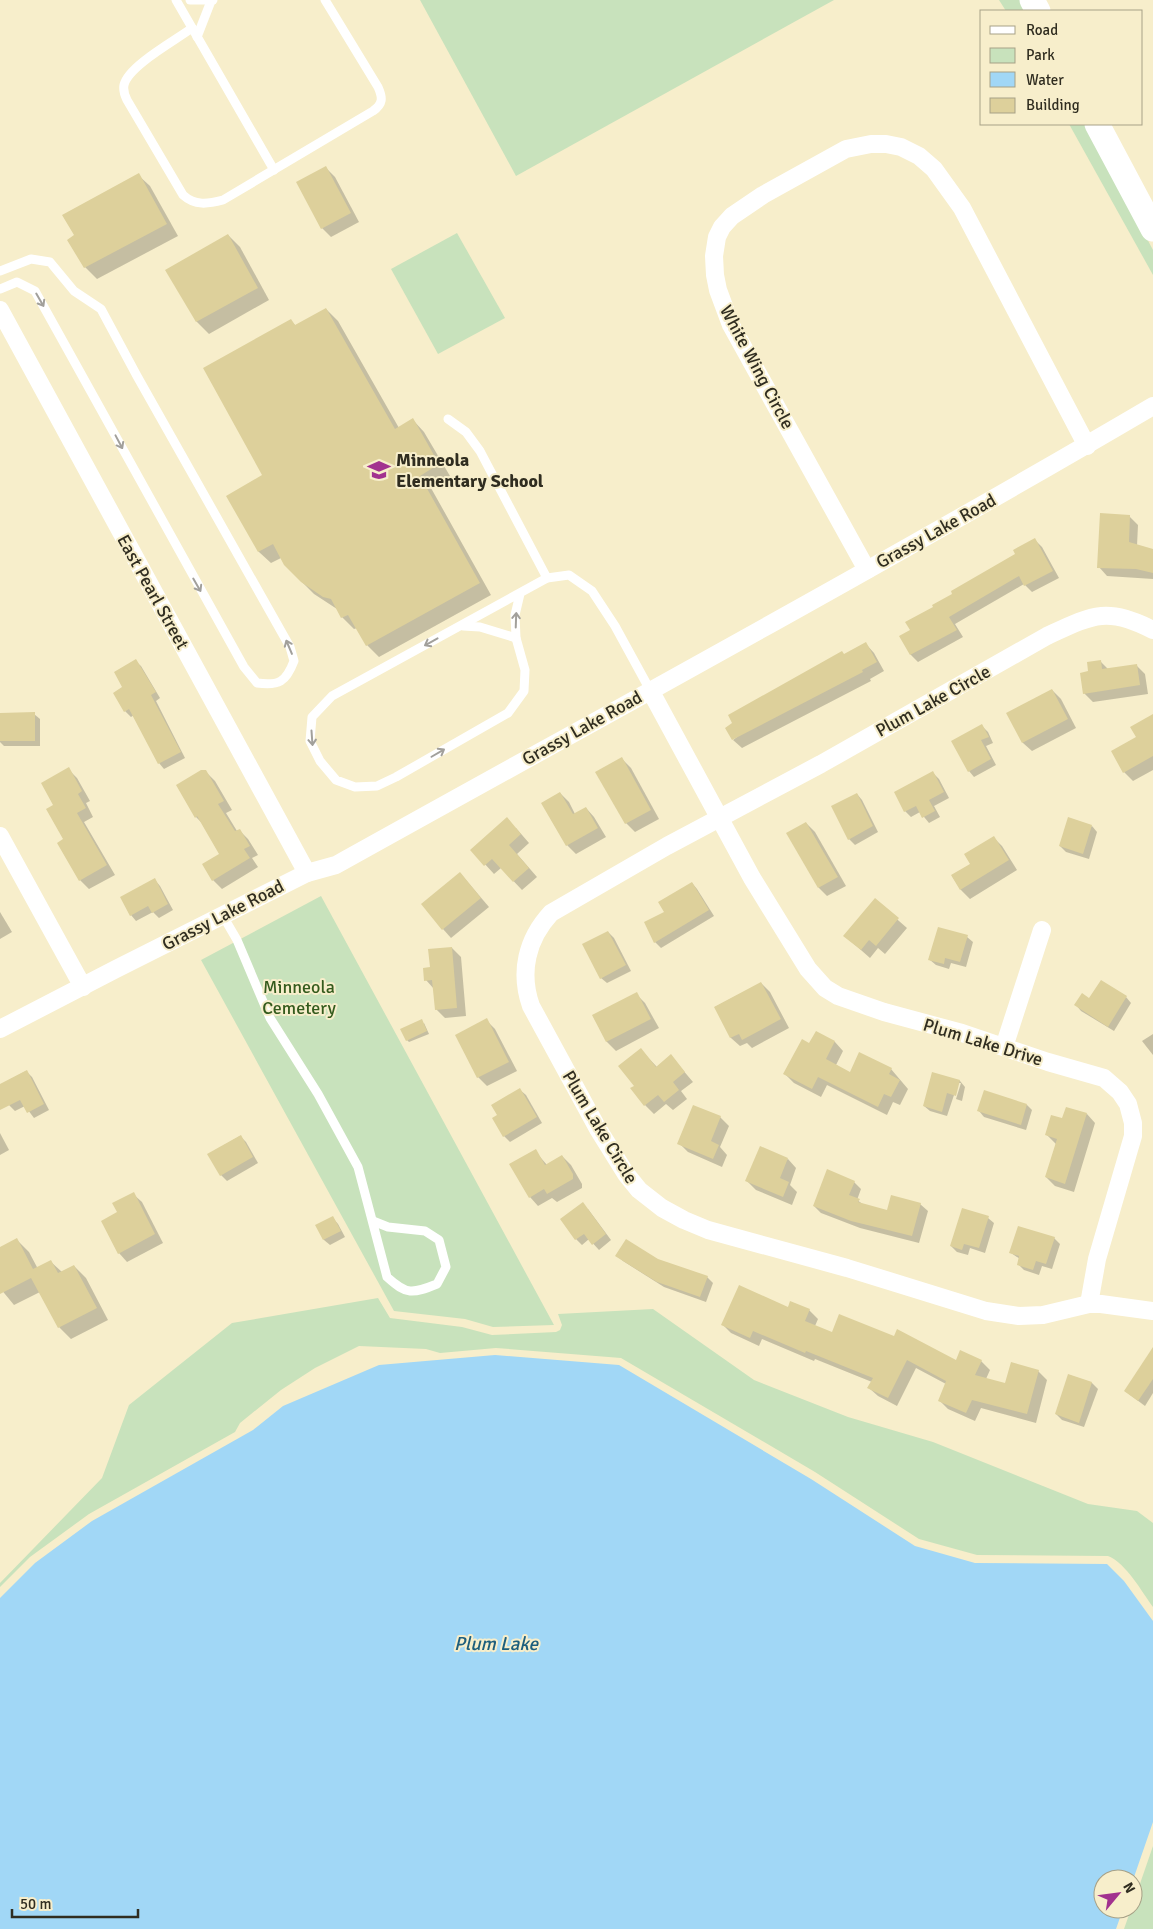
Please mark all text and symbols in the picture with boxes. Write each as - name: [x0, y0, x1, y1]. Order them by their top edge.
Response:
- legend: [980, 10, 1143, 125]
- text: Road: [1026, 21, 1058, 39]
- text: Park: [1026, 46, 1055, 64]
- text: Water: [1026, 71, 1064, 89]
- text: Building: [1026, 96, 1080, 114]
- one-way arrow: [35, 293, 45, 308]
- street label: White Wing Circle: [715, 301, 799, 433]
- one-way arrow: [115, 434, 124, 449]
- place label: Minneola Elementary School: [396, 449, 544, 492]
- school or university icon: Minneola Elementary School: [366, 457, 392, 483]
- street label: Grassy Lake Road: [872, 489, 1000, 573]
- street label: East Pearl Street: [112, 531, 194, 653]
- one-way arrow: [192, 577, 202, 592]
- one-way arrow: [511, 612, 521, 628]
- one-way arrow: [424, 637, 439, 647]
- one-way arrow: [284, 640, 293, 655]
- street label: Plum Lake Circle: [872, 660, 994, 742]
- street label: Grassy Lake Road: [518, 686, 646, 770]
- one-way arrow: [307, 729, 316, 745]
- one-way arrow: [431, 748, 446, 758]
- street label: Grassy Lake Road: [158, 875, 288, 955]
- park label: Minneola Cemetery: [262, 976, 336, 1019]
- street label: Plum Lake Drive: [921, 1013, 1045, 1071]
- street label: Plum Lake Circle: [558, 1066, 642, 1188]
- water label: Plum Lake: [454, 1632, 539, 1656]
- north arrow: [1093, 1869, 1143, 1919]
- text: N: [1119, 1880, 1139, 1896]
- scale bar: [12, 1886, 139, 1918]
- text: 50 m: [20, 1895, 51, 1913]

